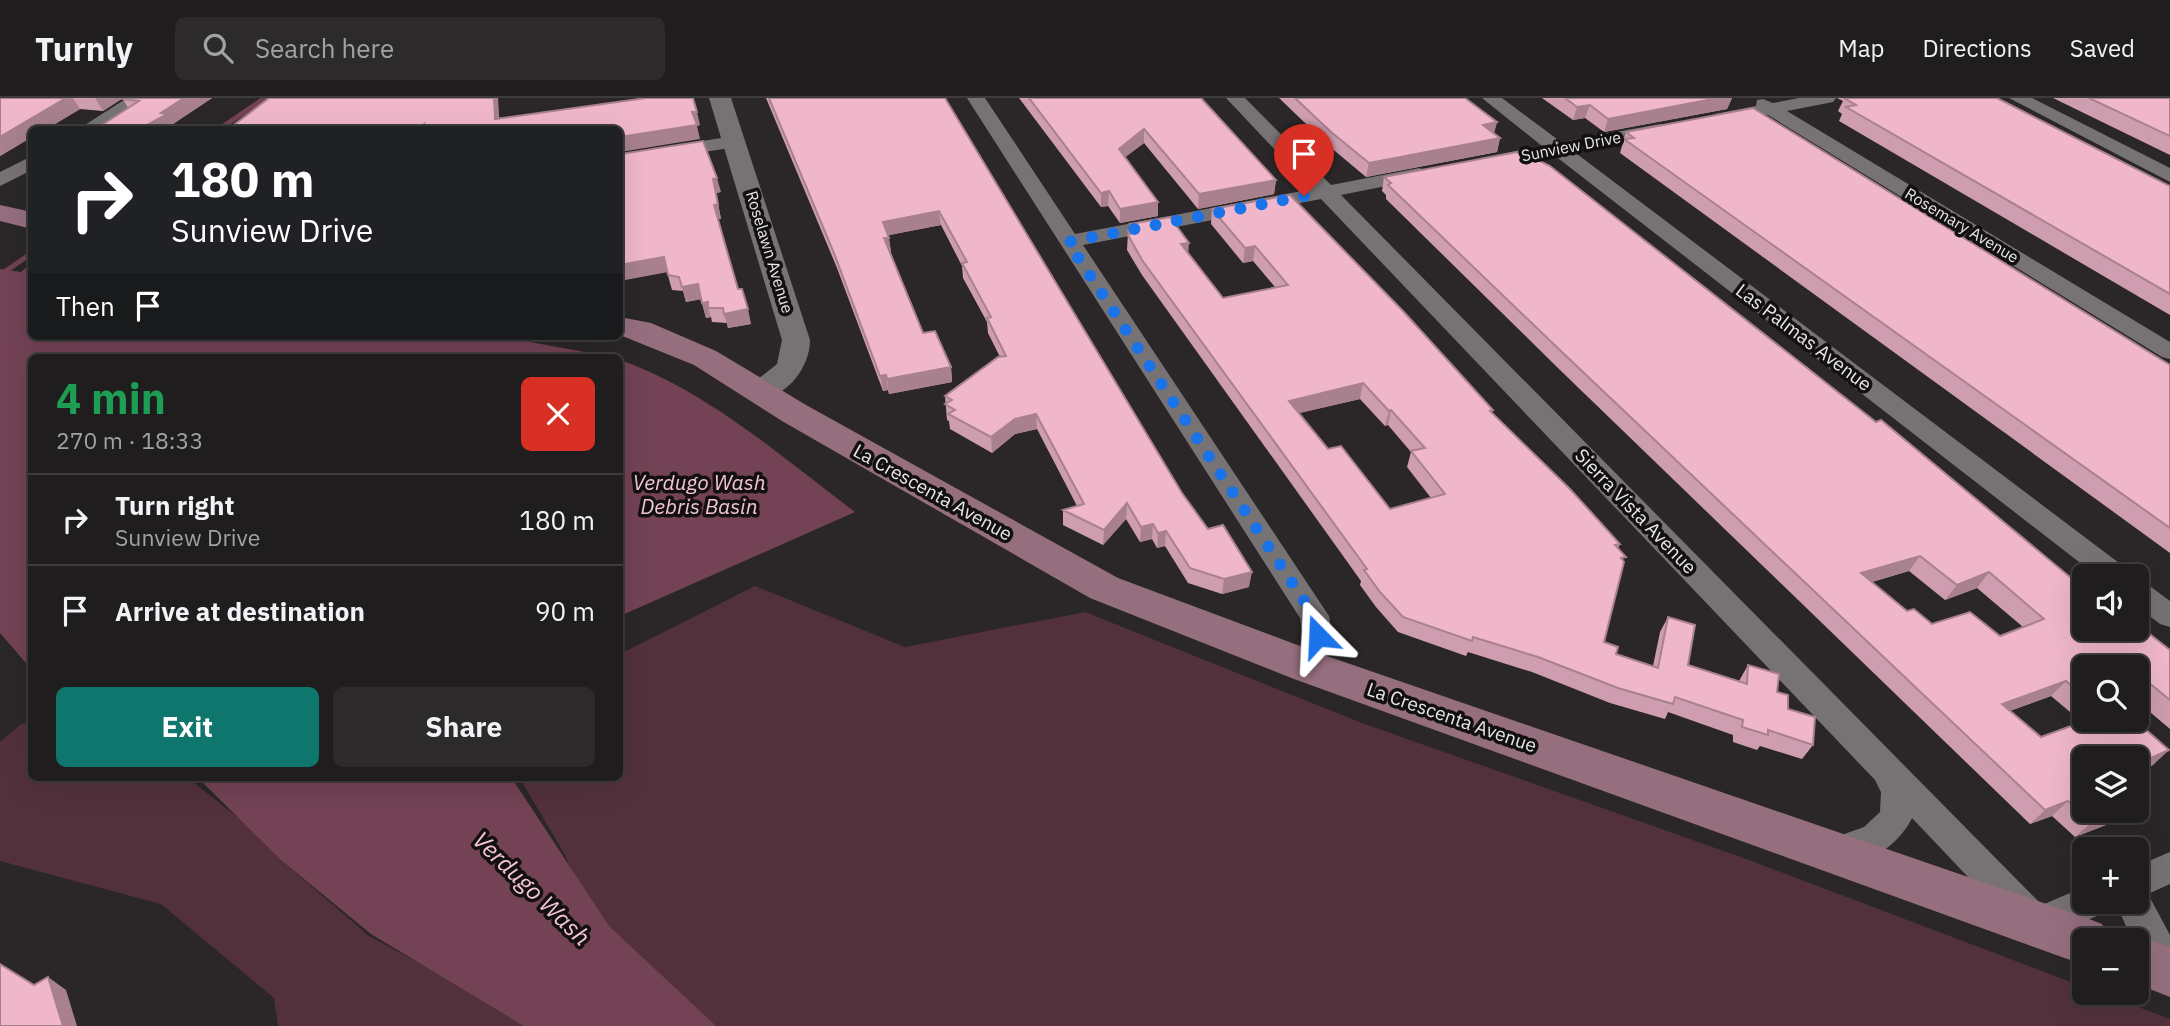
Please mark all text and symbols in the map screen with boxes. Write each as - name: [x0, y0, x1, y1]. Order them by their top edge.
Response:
- search box: [175, 17, 665, 80]
- text: Turnly: [35, 27, 133, 70]
- icon: search: [199, 29, 237, 67]
- text: Search here: [255, 31, 394, 65]
- text: Map: [1838, 32, 1884, 64]
- text: Directions: [1922, 32, 2032, 64]
- text: Saved: [2070, 32, 2135, 64]
- pin: [1274, 124, 1334, 196]
- street label: Sunview Drive: [1519, 126, 1623, 165]
- icon: arrive: [1285, 135, 1323, 173]
- text: 180 m: [171, 147, 315, 210]
- icon: right: [56, 154, 147, 245]
- street label: Rosemary Avenue: [1901, 183, 2023, 267]
- street label: Roselawn Avenue: [742, 188, 798, 316]
- text: Sunview Drive: [171, 209, 373, 251]
- street label: Las Palmas Avenue: [1731, 278, 1877, 396]
- icon: arrive: [129, 287, 167, 325]
- text: Then: [56, 289, 115, 323]
- text: 4 min: [56, 371, 166, 426]
- button: close: [521, 377, 595, 451]
- text: 270 m · 18:33: [56, 425, 203, 455]
- street label: La Crescenta Avenue: [849, 438, 1017, 546]
- street label: Sierra Vista Avenue: [1570, 443, 1702, 579]
- water label: Verdugo Wash Debris Basin: [633, 468, 766, 520]
- text: Turn right: [115, 488, 234, 522]
- icon: right: [56, 501, 94, 539]
- text: 180 m: [519, 503, 595, 537]
- text: Sunview Drive: [115, 522, 260, 552]
- map controls: [2072, 564, 2149, 1005]
- button: sound: [2072, 564, 2149, 641]
- icon: arrive: [56, 592, 94, 630]
- text: Arrive at destination: [115, 594, 365, 628]
- text: 90 m: [535, 594, 595, 628]
- position arrow: [1281, 599, 1355, 673]
- button: search: [2072, 655, 2149, 732]
- street label: La Crescenta Avenue: [1364, 677, 1540, 757]
- button: Exit: [56, 687, 319, 767]
- button: Share: [333, 687, 595, 767]
- button: layers: [2072, 746, 2149, 823]
- water label: Verdugo Wash: [466, 824, 598, 952]
- button: +: [2072, 837, 2149, 914]
- button: −: [2072, 928, 2149, 1005]

